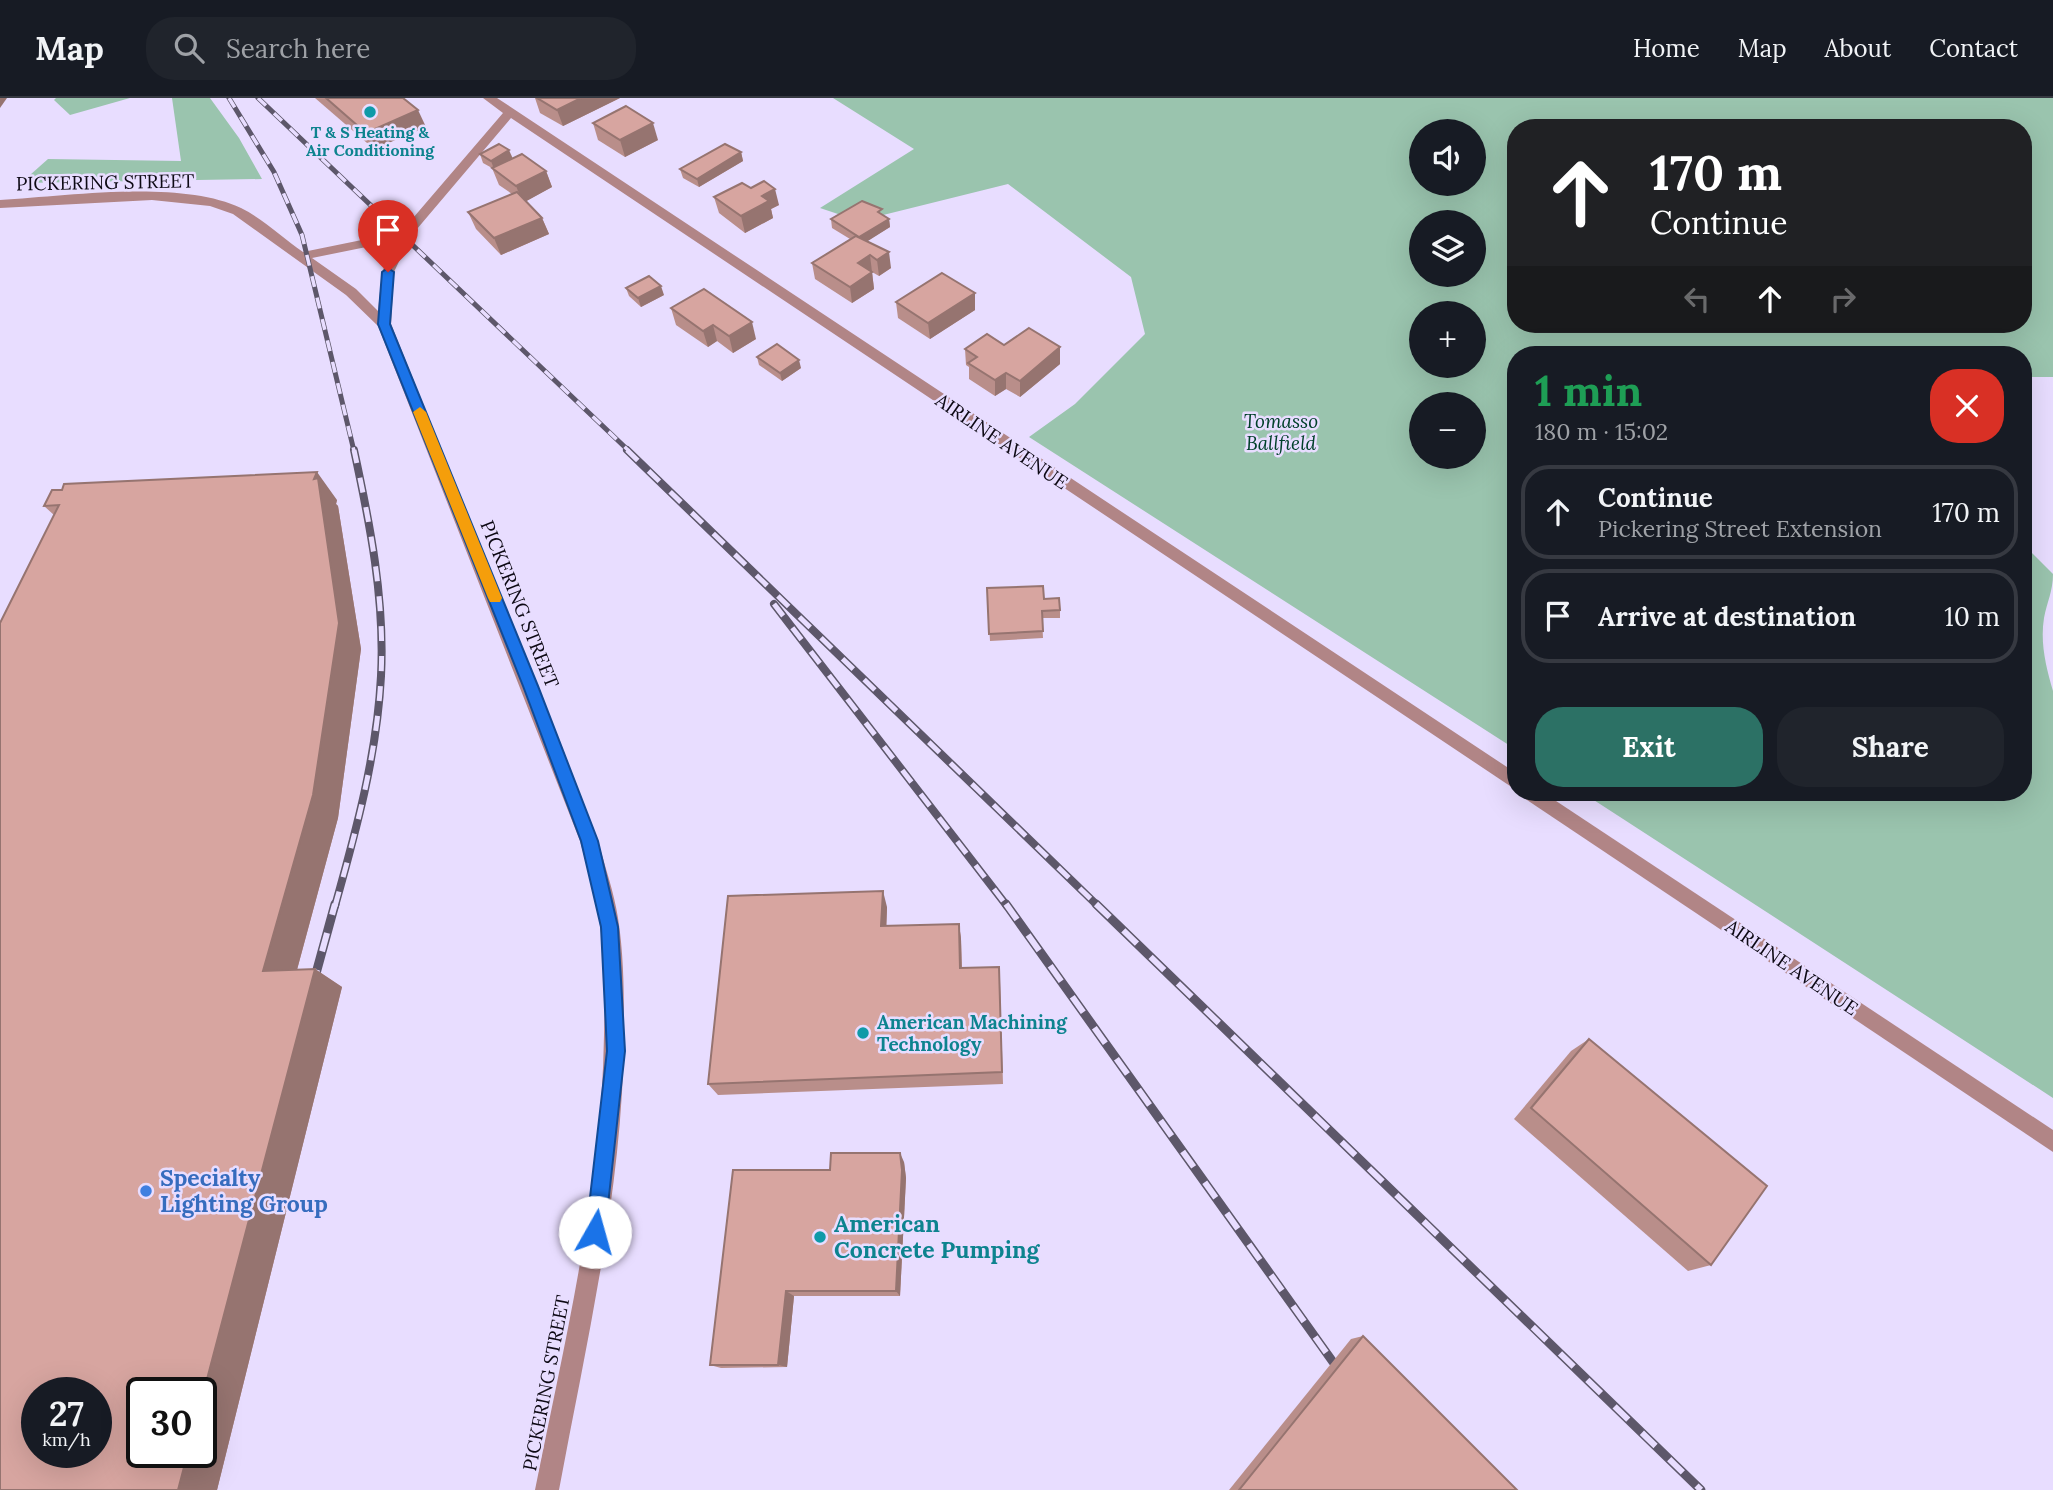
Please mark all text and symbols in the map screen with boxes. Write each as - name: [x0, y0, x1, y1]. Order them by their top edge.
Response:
- search box: [146, 17, 636, 80]
- text: Map: [35, 27, 104, 69]
- icon: search: [170, 29, 208, 67]
- text: Search here: [226, 32, 370, 65]
- text: Home: [1633, 33, 1700, 64]
- text: Map: [1738, 33, 1787, 64]
- text: About: [1825, 33, 1891, 64]
- text: Contact: [1929, 33, 2018, 64]
- marker: T & S Heating & Air Conditioning: [362, 104, 378, 120]
- map controls: [1409, 119, 1486, 469]
- button: sound: [1409, 119, 1486, 196]
- place label: T & S Heating & Air Conditioning: [306, 122, 435, 160]
- text: 170 m: [1650, 141, 1782, 203]
- icon: ahead: [1535, 147, 1626, 238]
- street label: PICKERING STREET: [16, 168, 194, 196]
- pin: [358, 200, 418, 272]
- text: Continue: [1650, 202, 1787, 243]
- button: layers: [1409, 210, 1486, 287]
- icon: arrive: [369, 211, 407, 249]
- icon: left: [1678, 280, 1716, 318]
- icon: ahead: [1751, 280, 1789, 318]
- icon: right: [1824, 280, 1862, 318]
- button: +: [1409, 301, 1486, 378]
- text: 1 min: [1535, 364, 1642, 418]
- button: close: [1930, 369, 2004, 443]
- street label: AIRLINE AVENUE: [930, 387, 1073, 494]
- button: −: [1409, 392, 1486, 469]
- park label: Tomasso Ballfield: [1244, 409, 1318, 455]
- text: 180 m · 15:02: [1535, 417, 1668, 446]
- text: Continue: [1598, 481, 1713, 514]
- icon: ahead: [1539, 493, 1577, 531]
- text: 170 m: [1932, 496, 2000, 529]
- text: Pickering Street Extension: [1598, 514, 1882, 543]
- street label: PICKERING STREET: [475, 517, 565, 691]
- icon: arrive: [1539, 597, 1577, 635]
- text: Arrive at destination: [1598, 600, 1856, 633]
- text: 10 m: [1944, 600, 2000, 633]
- button: Exit: [1535, 707, 1763, 787]
- button: Share: [1777, 707, 2004, 787]
- street label: AIRLINE AVENUE: [1720, 913, 1863, 1020]
- place label: American Machining Technology: [877, 1010, 1068, 1056]
- marker: American Machining Technology: [855, 1025, 871, 1041]
- place label: Specialty Lighting Group: [160, 1163, 328, 1218]
- marker: Specialty Lighting Group: [138, 1183, 154, 1199]
- position arrow: [558, 1195, 632, 1269]
- place label: American Concrete Pumping: [834, 1209, 1041, 1264]
- marker: American Concrete Pumping: [812, 1229, 828, 1245]
- street label: PICKERING STREET: [517, 1293, 575, 1473]
- speed limit sign: 30: [126, 1377, 217, 1468]
- text: 27: [49, 1391, 84, 1436]
- text: km/h: [42, 1428, 91, 1451]

